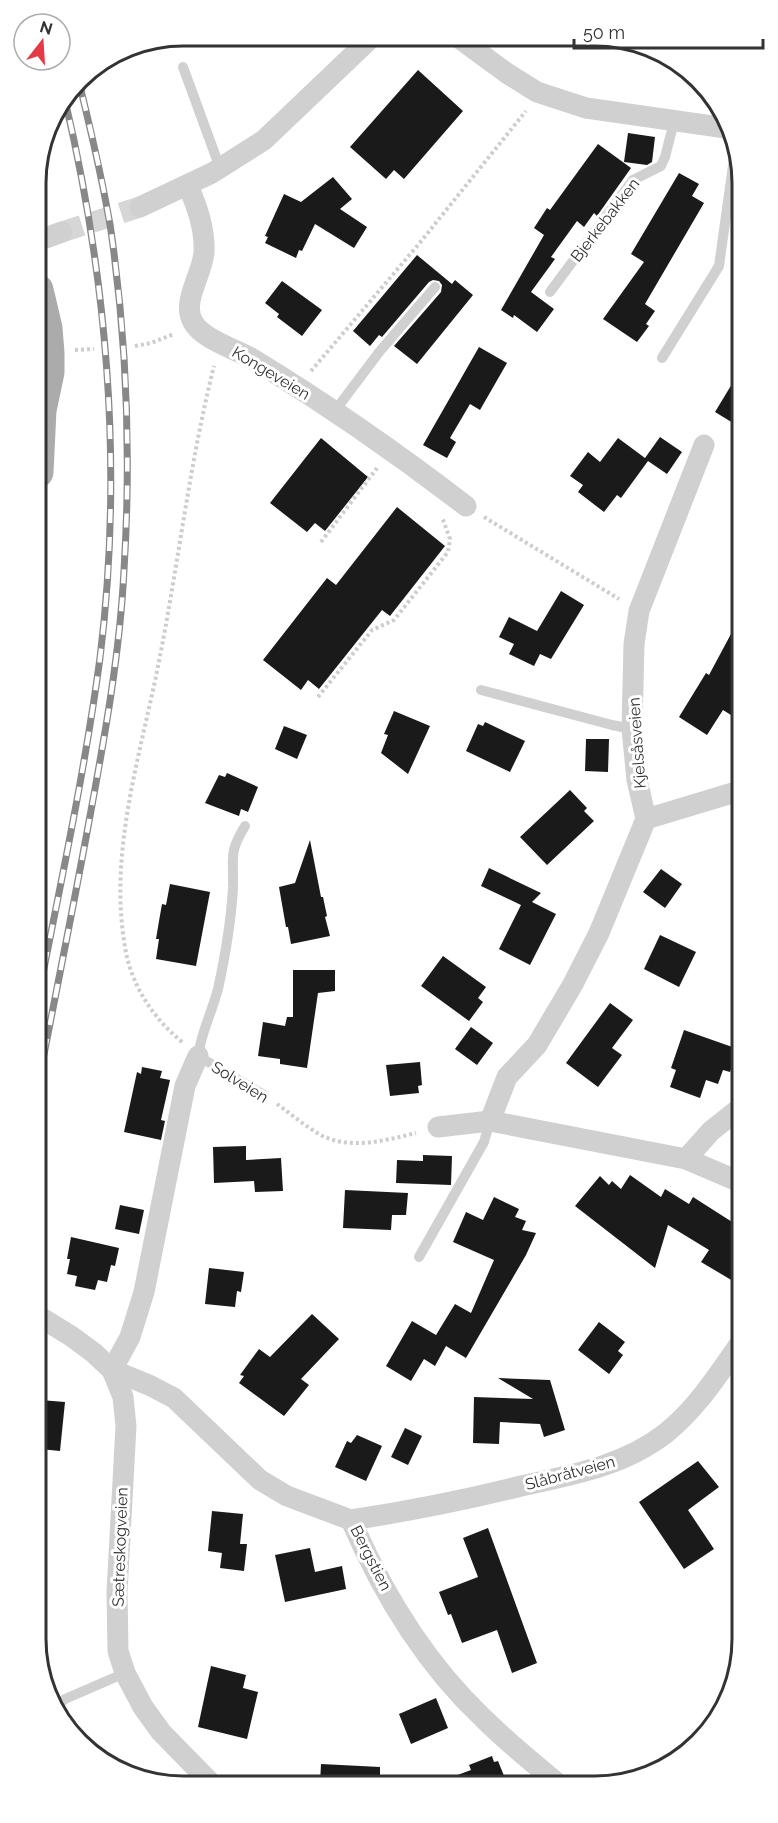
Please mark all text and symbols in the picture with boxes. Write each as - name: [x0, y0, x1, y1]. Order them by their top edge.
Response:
- north arrow: [12, 12, 72, 72]
- scale bar: [574, 12, 763, 50]
- text: N: [38, 17, 55, 39]
- text: 50 m: [583, 22, 625, 43]
- street label: Bjerkebakken: [567, 175, 643, 265]
- street label: Kongeveien: [229, 342, 313, 404]
- street label: Kjelsåsveien: [624, 697, 650, 789]
- street label: Solveien: [208, 1057, 272, 1107]
- street label: Slåbråtveien: [523, 1452, 617, 1494]
- street label: Sætreskogveien: [108, 1487, 132, 1607]
- street label: Bergstien: [347, 1522, 395, 1594]

